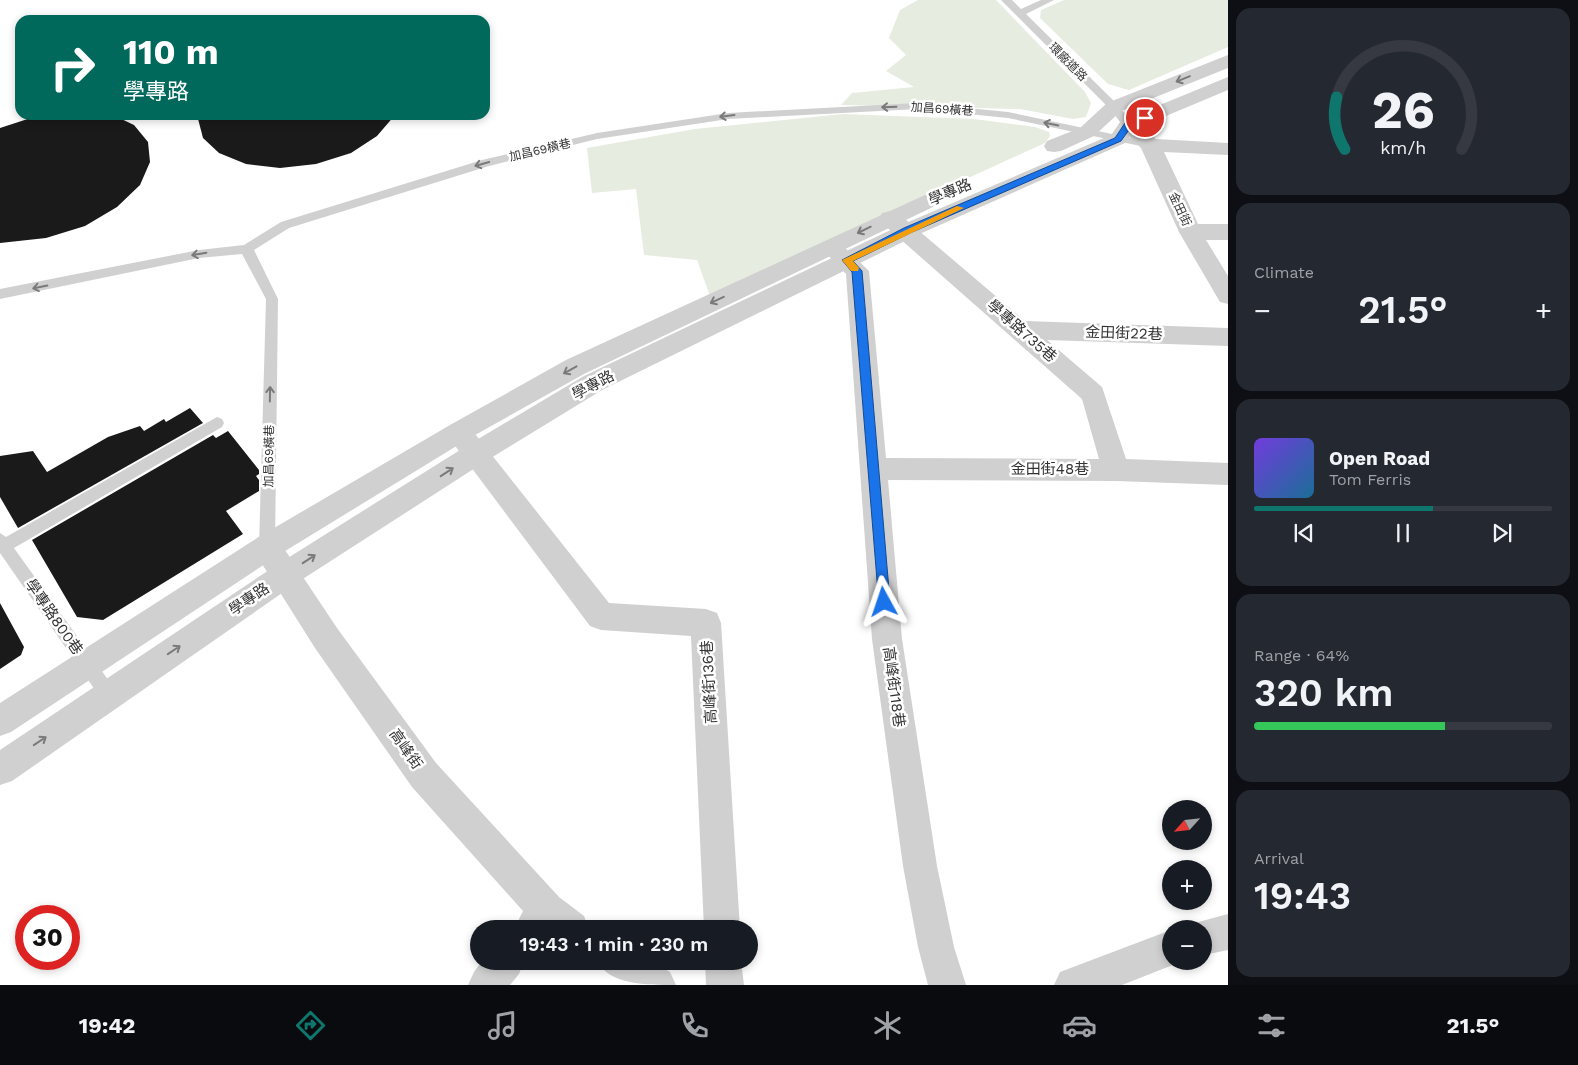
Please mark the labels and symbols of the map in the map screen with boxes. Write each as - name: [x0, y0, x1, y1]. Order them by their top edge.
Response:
- street label: 環廠道路: [1046, 40, 1090, 84]
- one-way arrow: [1176, 75, 1191, 84]
- pin: [1124, 97, 1166, 139]
- street label: 加昌69橫巷: [910, 100, 974, 118]
- one-way arrow: [882, 102, 898, 112]
- one-way arrow: [720, 112, 736, 122]
- one-way arrow: [1043, 119, 1059, 128]
- street label: 加昌69橫巷: [508, 136, 572, 164]
- one-way arrow: [475, 160, 491, 170]
- street label: 學專路: [926, 175, 974, 209]
- street label: 金田街: [1166, 190, 1194, 228]
- one-way arrow: [857, 226, 872, 236]
- one-way arrow: [191, 250, 207, 260]
- one-way arrow: [32, 283, 48, 293]
- one-way arrow: [710, 296, 725, 305]
- street label: 學專路735巷: [984, 296, 1060, 366]
- street label: 金田街22巷: [1085, 323, 1163, 343]
- one-way arrow: [563, 365, 578, 375]
- street label: 學專路: [569, 366, 617, 404]
- one-way arrow: [265, 386, 275, 402]
- street label: 加昌69橫巷: [261, 425, 277, 487]
- street label: 金田街48巷: [1011, 460, 1089, 478]
- one-way arrow: [439, 467, 453, 477]
- one-way arrow: [302, 554, 316, 564]
- position arrow: [857, 575, 909, 627]
- street label: 學專路800巷: [21, 576, 87, 658]
- street label: 學專路: [225, 579, 273, 619]
- street label: 高峰街136巷: [698, 640, 720, 724]
- one-way arrow: [167, 645, 181, 655]
- street label: 高峰街118巷: [879, 646, 909, 728]
- street label: 高峰街: [386, 725, 426, 773]
- one-way arrow: [33, 736, 47, 746]
- north arrow: [1162, 800, 1212, 850]
- speed limit sign: 30: [15, 905, 80, 970]

